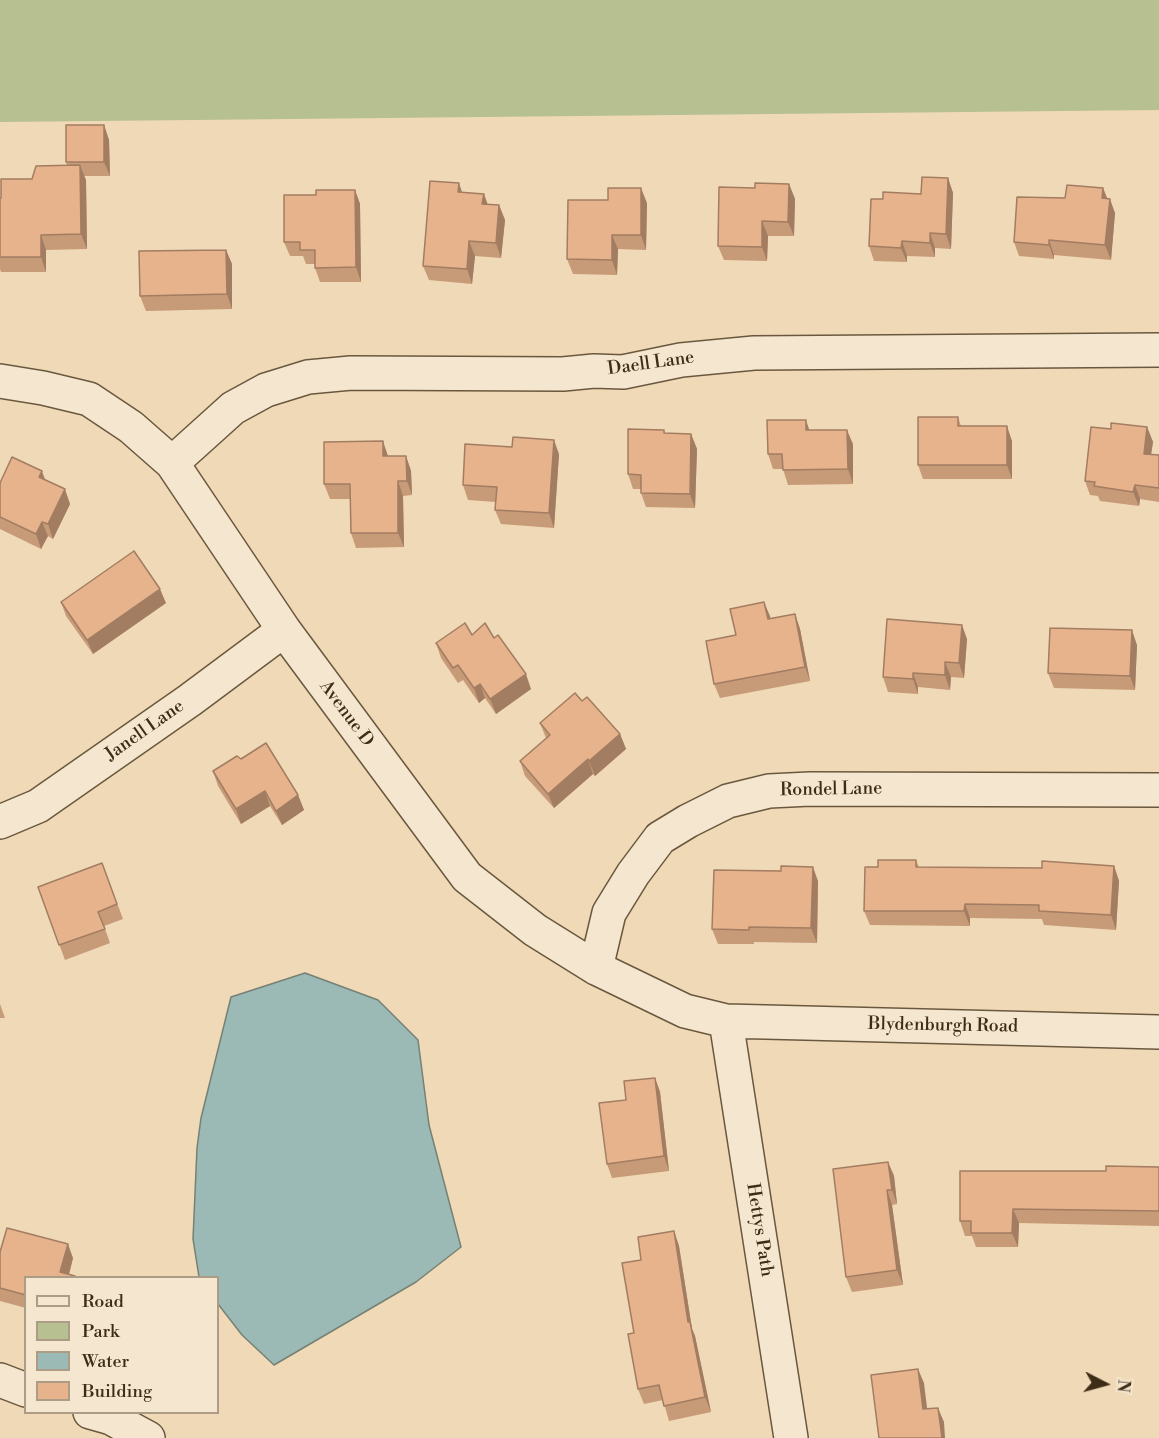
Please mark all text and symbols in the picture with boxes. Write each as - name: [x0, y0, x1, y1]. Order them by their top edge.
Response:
- street label: Daell Lane: [606, 347, 696, 381]
- street label: Avenue D: [314, 677, 378, 751]
- street label: Janell Lane: [101, 696, 189, 766]
- street label: Rondel Lane: [780, 778, 882, 802]
- street label: Blydenburgh Road: [868, 1014, 1018, 1038]
- street label: Hettys Path: [741, 1182, 777, 1278]
- legend: [24, 1276, 219, 1414]
- text: Road: [82, 1290, 124, 1313]
- text: Park: [82, 1320, 119, 1343]
- text: Water: [82, 1350, 129, 1373]
- north arrow: [1075, 1354, 1135, 1414]
- text: N: [1112, 1379, 1134, 1393]
- text: Building: [82, 1380, 152, 1403]

